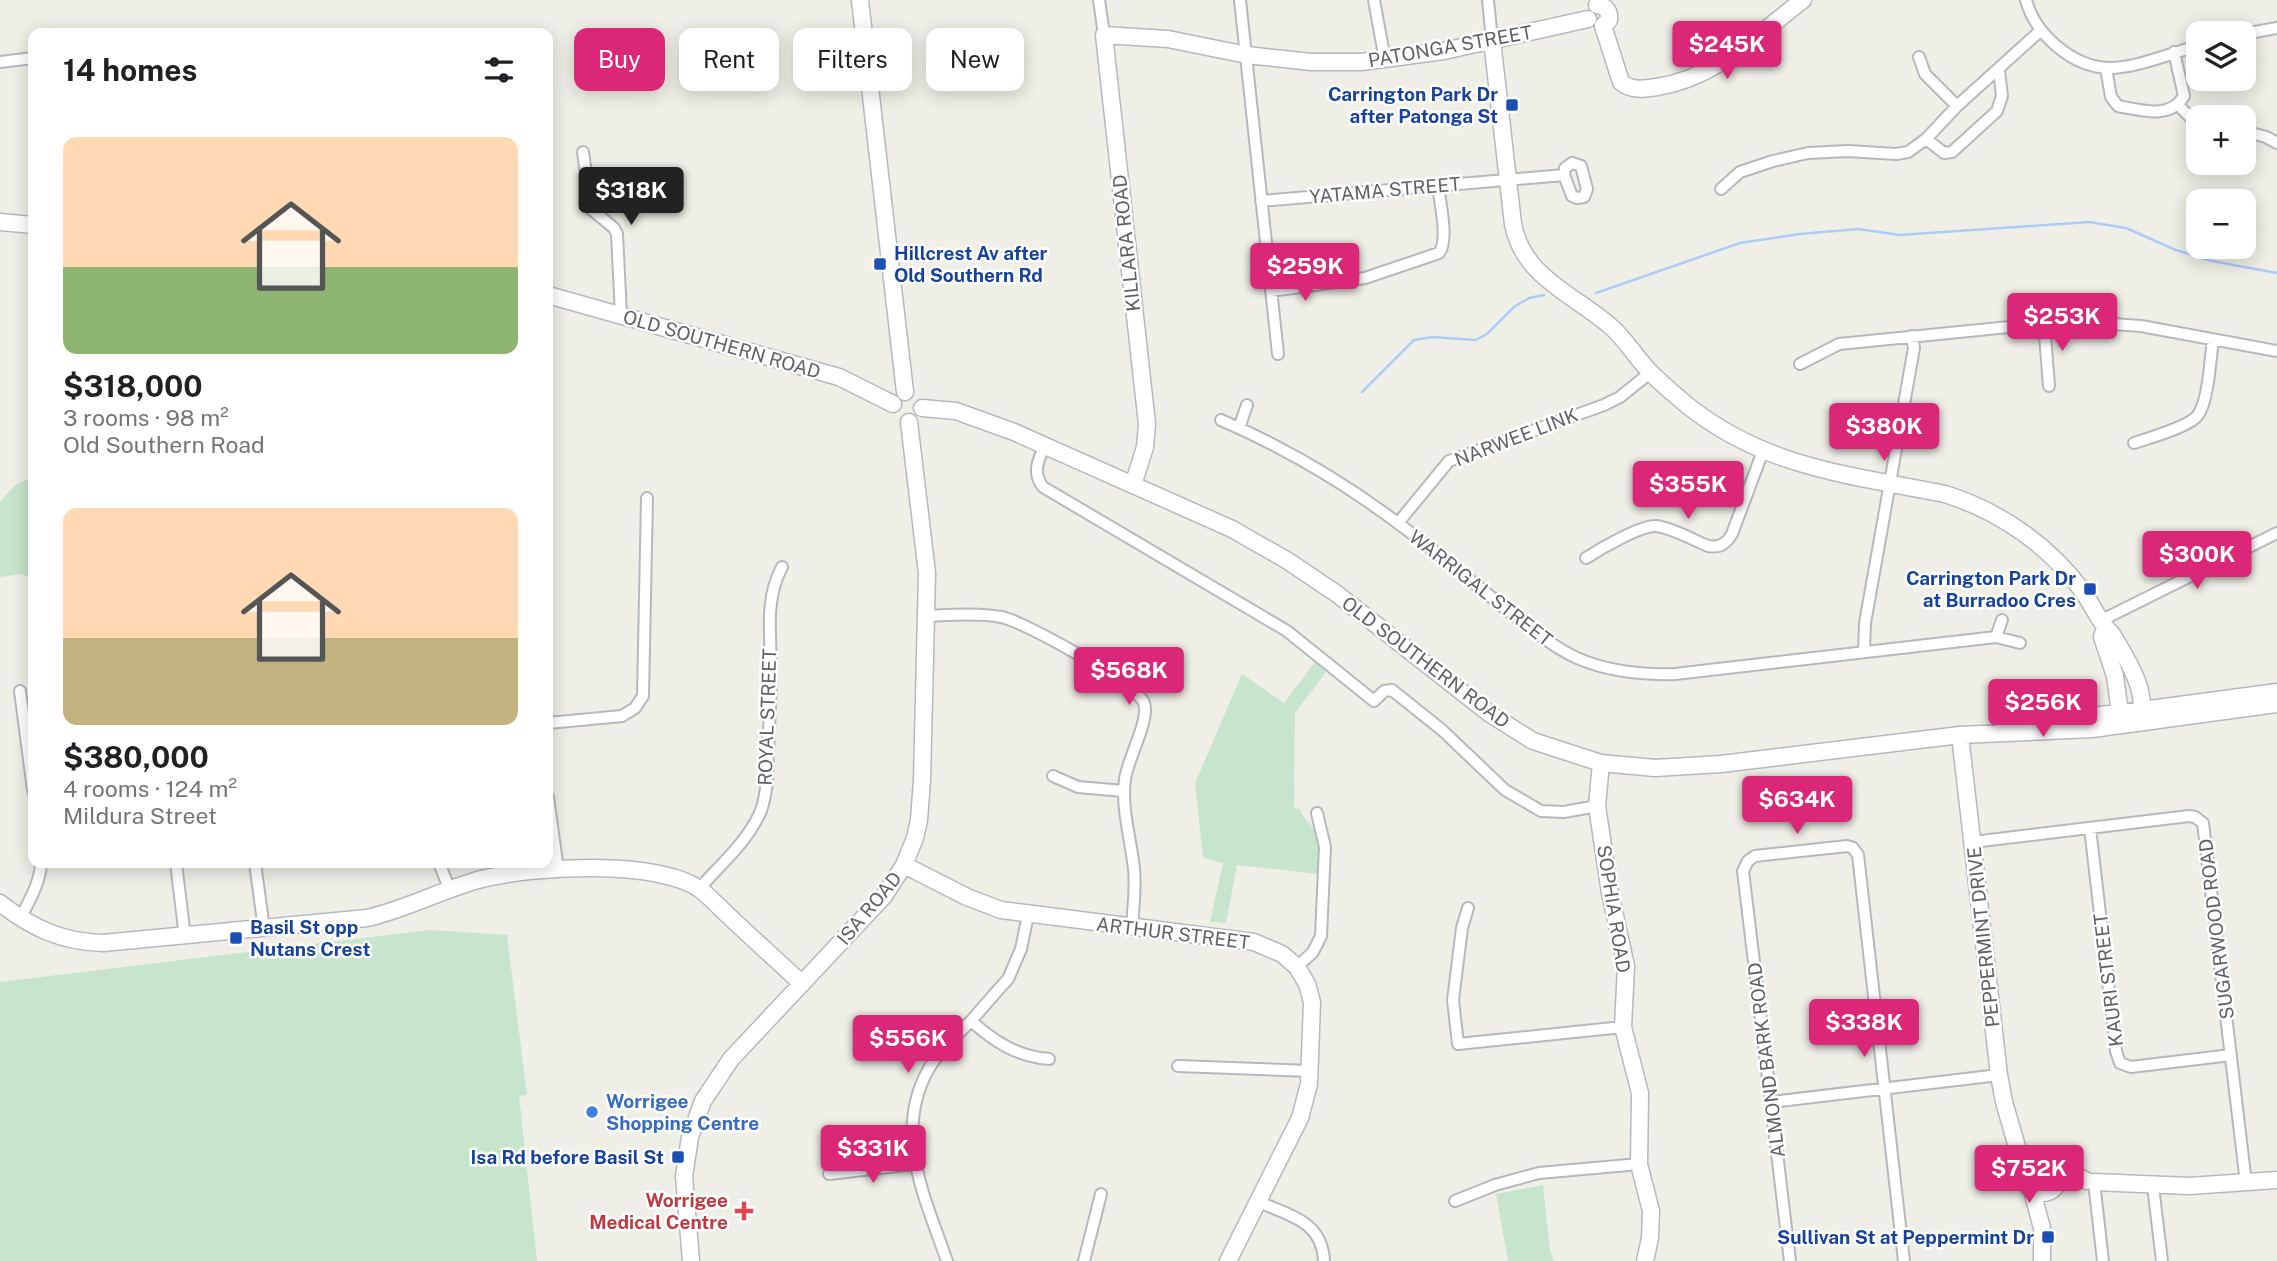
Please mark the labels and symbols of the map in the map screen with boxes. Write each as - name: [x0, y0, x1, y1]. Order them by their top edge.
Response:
- street label: PATONGA STREET: [1366, 21, 1534, 71]
- pin: $245K: [1678, 22, 1776, 81]
- place label: Carrington Park Dr after Patonga St: [1328, 83, 1498, 127]
- marker: Carrington Park Dr after Patonga St: [1504, 97, 1520, 113]
- pin: $318K: [582, 168, 680, 227]
- street label: YATAMA STREET: [1308, 172, 1462, 208]
- street label: KILLARA ROAD: [1108, 173, 1144, 313]
- place label: Hillcrest Av after Old Southern Rd: [894, 242, 1048, 286]
- pin: $259K: [1256, 244, 1354, 303]
- marker: Hillcrest Av after Old Southern Rd: [872, 256, 888, 272]
- pin: $253K: [2013, 294, 2111, 353]
- street label: OLD SOUTHERN ROAD: [621, 305, 823, 383]
- street label: NARWEE LINK: [1451, 403, 1581, 471]
- pin: $380K: [1835, 404, 1933, 463]
- pin: $355K: [1639, 462, 1737, 521]
- street label: WARRIGAL STREET: [1405, 525, 1557, 651]
- pin: $300K: [2148, 532, 2246, 591]
- place label: Carrington Park Dr at Burradoo Cres: [1906, 567, 2076, 611]
- marker: Carrington Park Dr at Burradoo Cres: [2082, 581, 2098, 597]
- street label: OLD SOUTHERN ROAD: [1338, 592, 1514, 732]
- street label: ROYAL STREET: [754, 648, 780, 786]
- pin: $568K: [1080, 648, 1178, 707]
- pin: $256K: [1994, 680, 2092, 739]
- pin: $634K: [1748, 776, 1846, 836]
- street label: SUGARWOOD ROAD: [2194, 837, 2238, 1021]
- street label: SOPHIA ROAD: [1593, 843, 1635, 975]
- street label: PEPPERMINT DRIVE: [1963, 846, 2003, 1028]
- street label: ISA ROAD: [832, 867, 906, 949]
- street label: KAURI STREET: [2089, 912, 2127, 1048]
- street label: ARTHUR STREET: [1095, 913, 1251, 953]
- place label: Basil St opp Nutans Crest: [250, 916, 370, 960]
- marker: Basil St opp Nutans Crest: [228, 930, 244, 946]
- street label: ALMOND BARK ROAD: [1743, 961, 1789, 1159]
- pin: $338K: [1815, 1000, 1913, 1059]
- pin: $556K: [859, 1016, 957, 1075]
- place label: Worrigee Shopping Centre: [606, 1090, 759, 1134]
- marker: Worrigee Shopping Centre: [584, 1104, 600, 1120]
- pin: $331K: [824, 1126, 922, 1185]
- place label: Isa Rd before Basil St: [471, 1146, 664, 1168]
- pin: $752K: [1980, 1146, 2078, 1205]
- marker: Isa Rd before Basil St: [670, 1149, 686, 1165]
- place label: Worrigee Medical Centre: [589, 1189, 728, 1233]
- marker: Worrigee Medical Centre: [734, 1201, 754, 1221]
- place label: Sullivan St at Peppermint Dr: [1777, 1226, 2034, 1248]
- marker: Sullivan St at Peppermint Dr: [2040, 1229, 2056, 1245]

